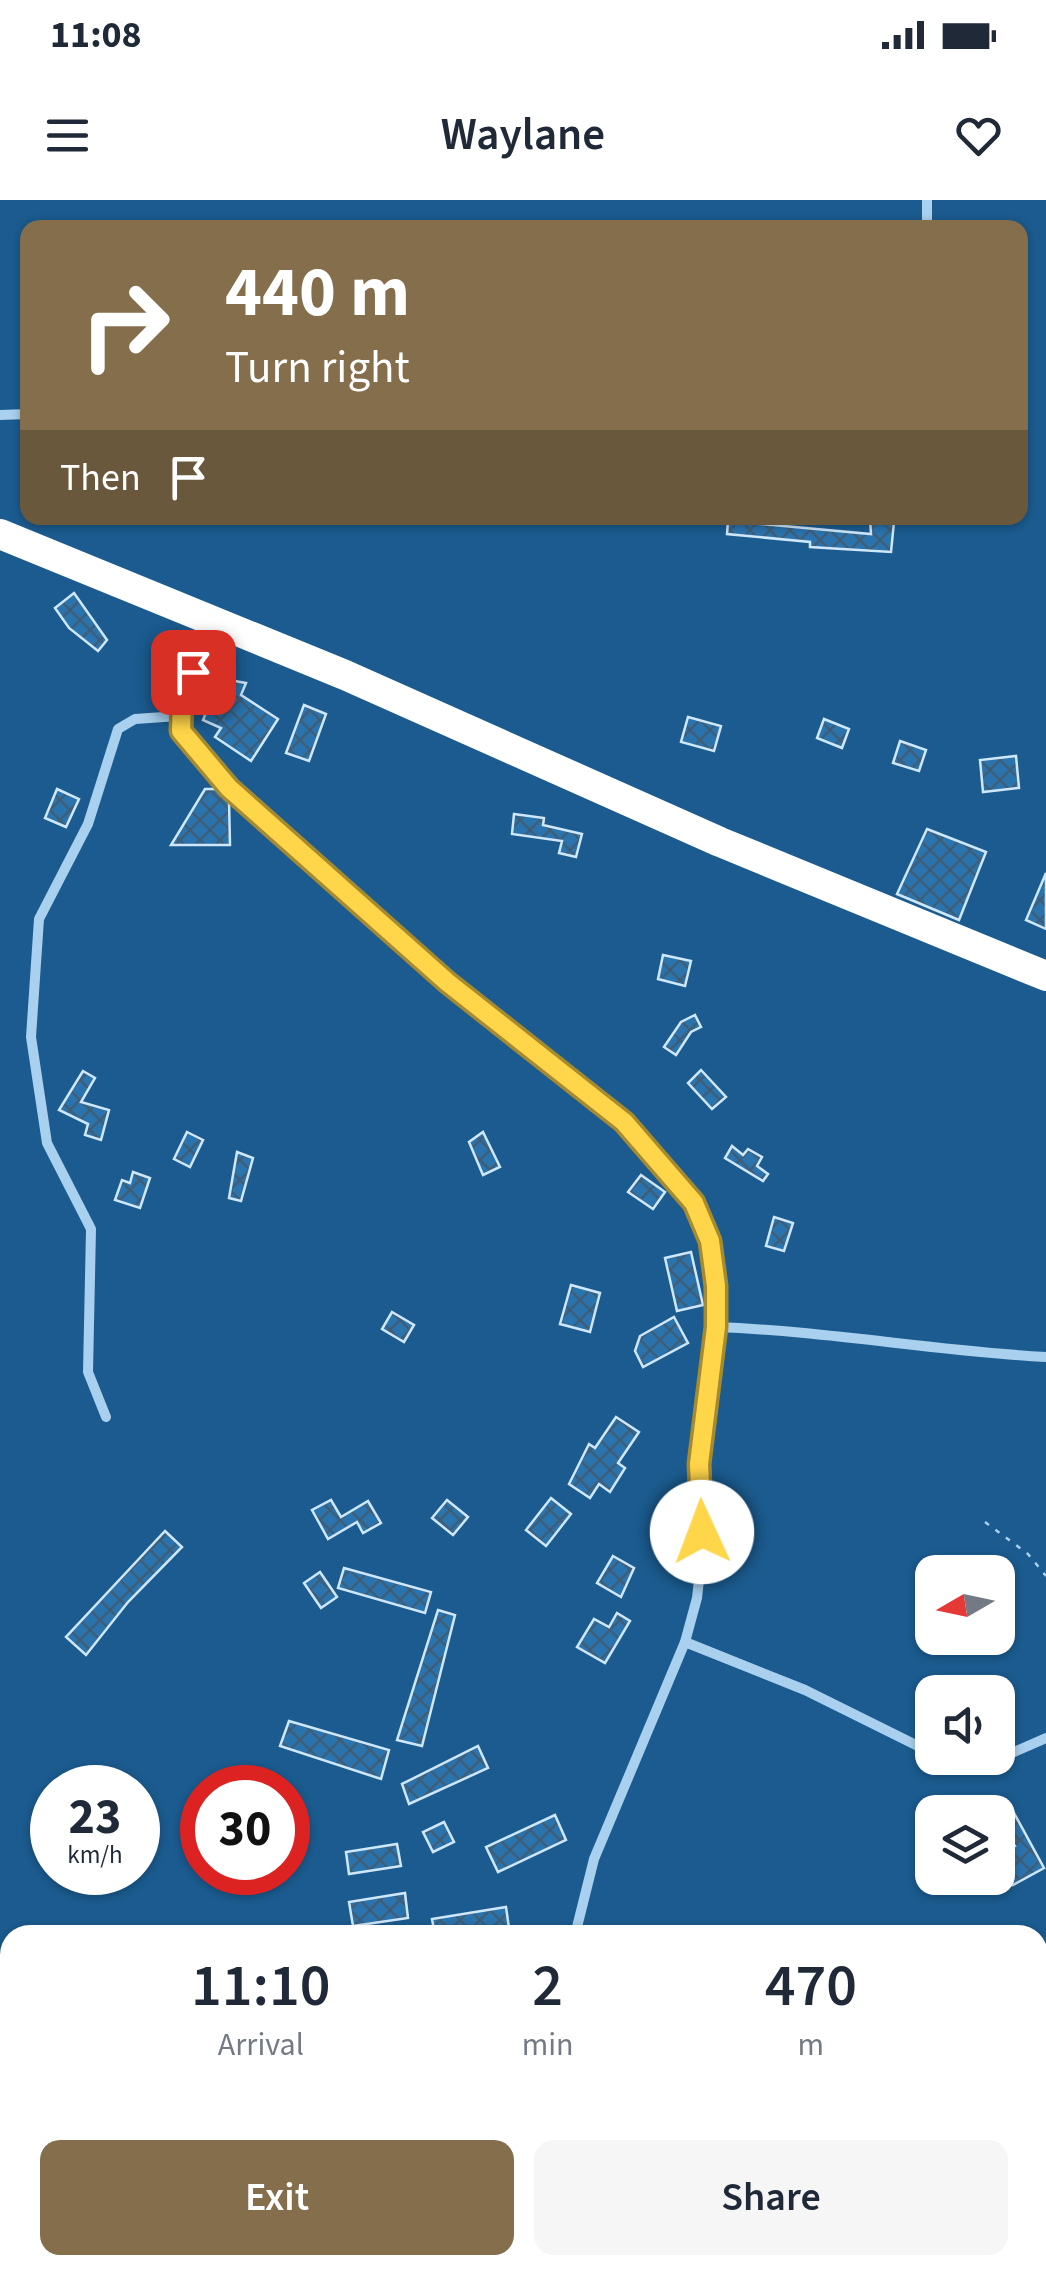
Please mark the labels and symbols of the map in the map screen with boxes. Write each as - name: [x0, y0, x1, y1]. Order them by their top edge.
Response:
- pin: [151, 630, 236, 715]
- position arrow: [650, 1480, 754, 1584]
- north arrow: [915, 1555, 1015, 1655]
- speed limit sign: 30: [180, 1765, 310, 1895]

